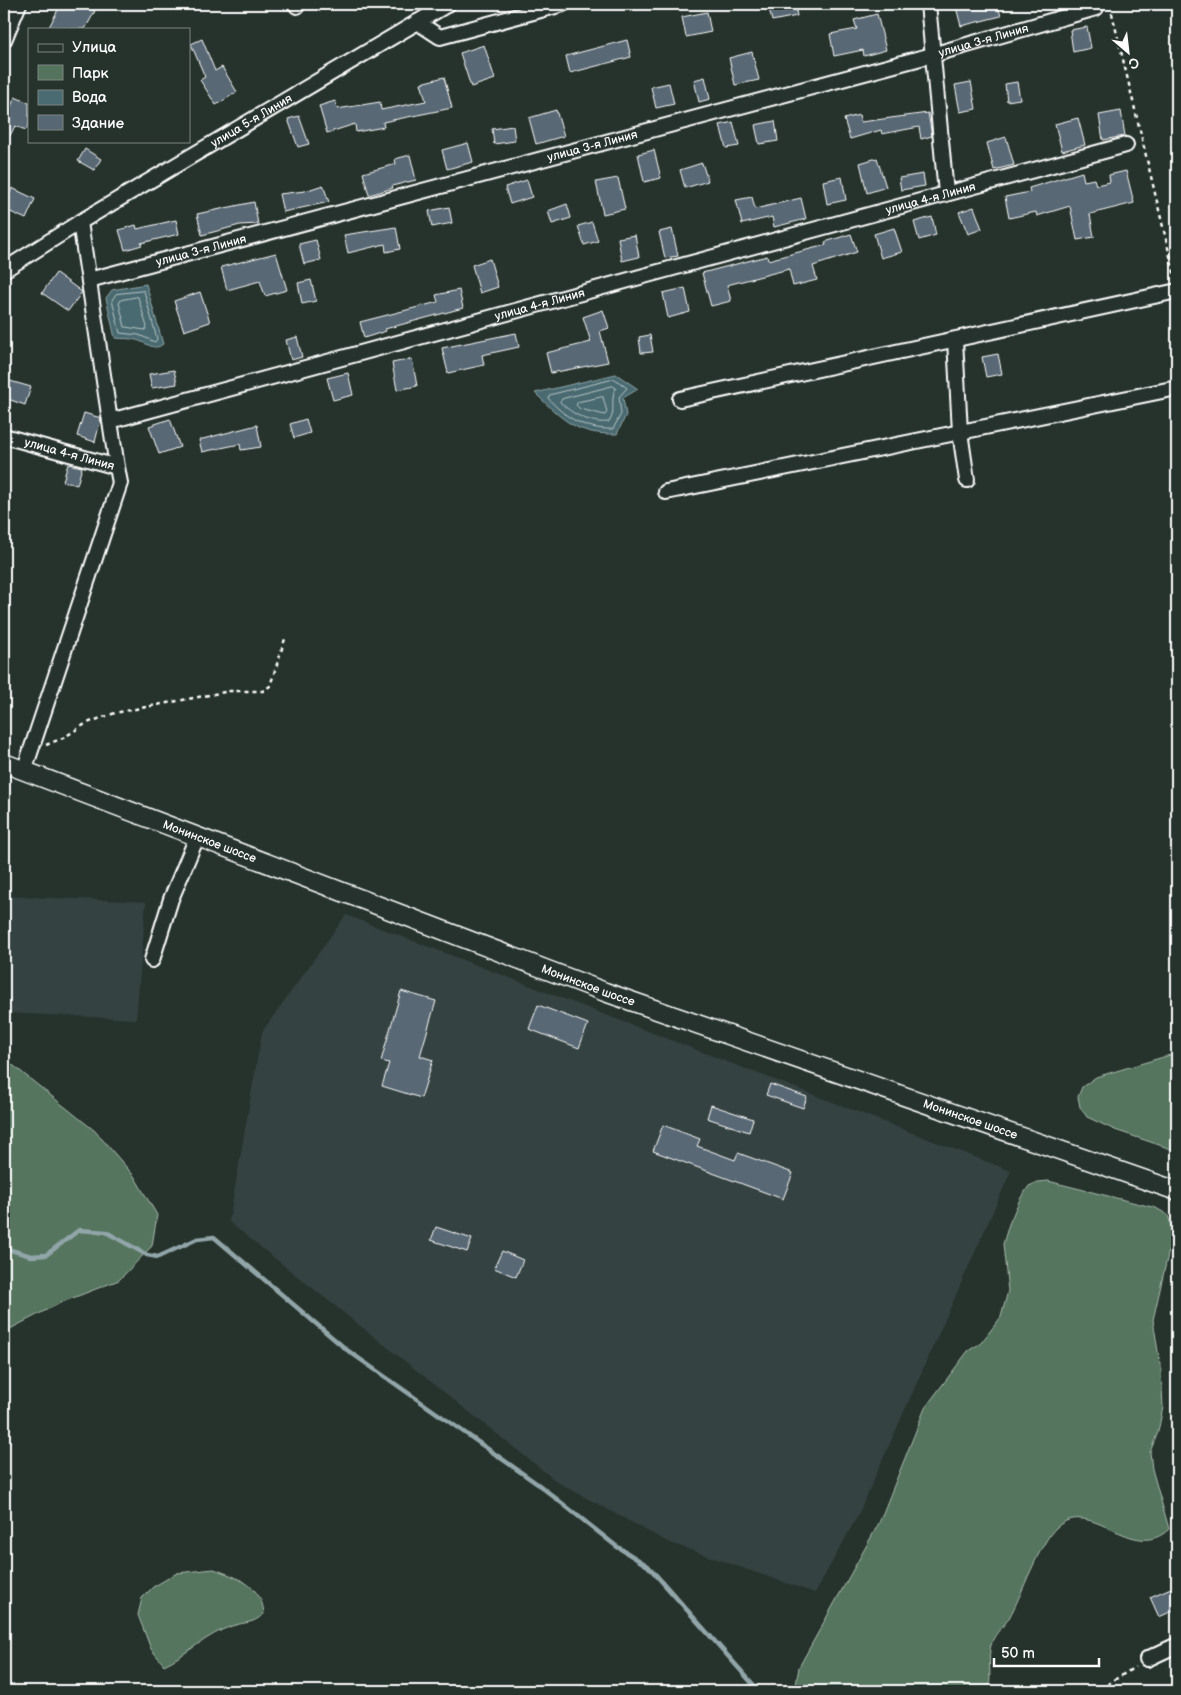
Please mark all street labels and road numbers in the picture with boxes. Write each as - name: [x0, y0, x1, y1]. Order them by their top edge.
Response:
- street label: улица 3-я Линия: [937, 20, 1030, 60]
- street label: улица 5-я Линия: [208, 90, 295, 150]
- street label: улица 3-я Линия: [546, 126, 639, 165]
- street label: улица 4-я Линия: [884, 179, 978, 217]
- street label: улица 3-я Линия: [154, 231, 248, 269]
- street label: улица 4-я Линия: [493, 285, 587, 324]
- street label: улица 4-я Линия: [23, 434, 117, 474]
- street label: Монинское шоссе: [161, 817, 259, 866]
- street label: Монинское шоссе: [539, 961, 637, 1009]
- street label: Монинское шоссе: [921, 1096, 1020, 1143]

